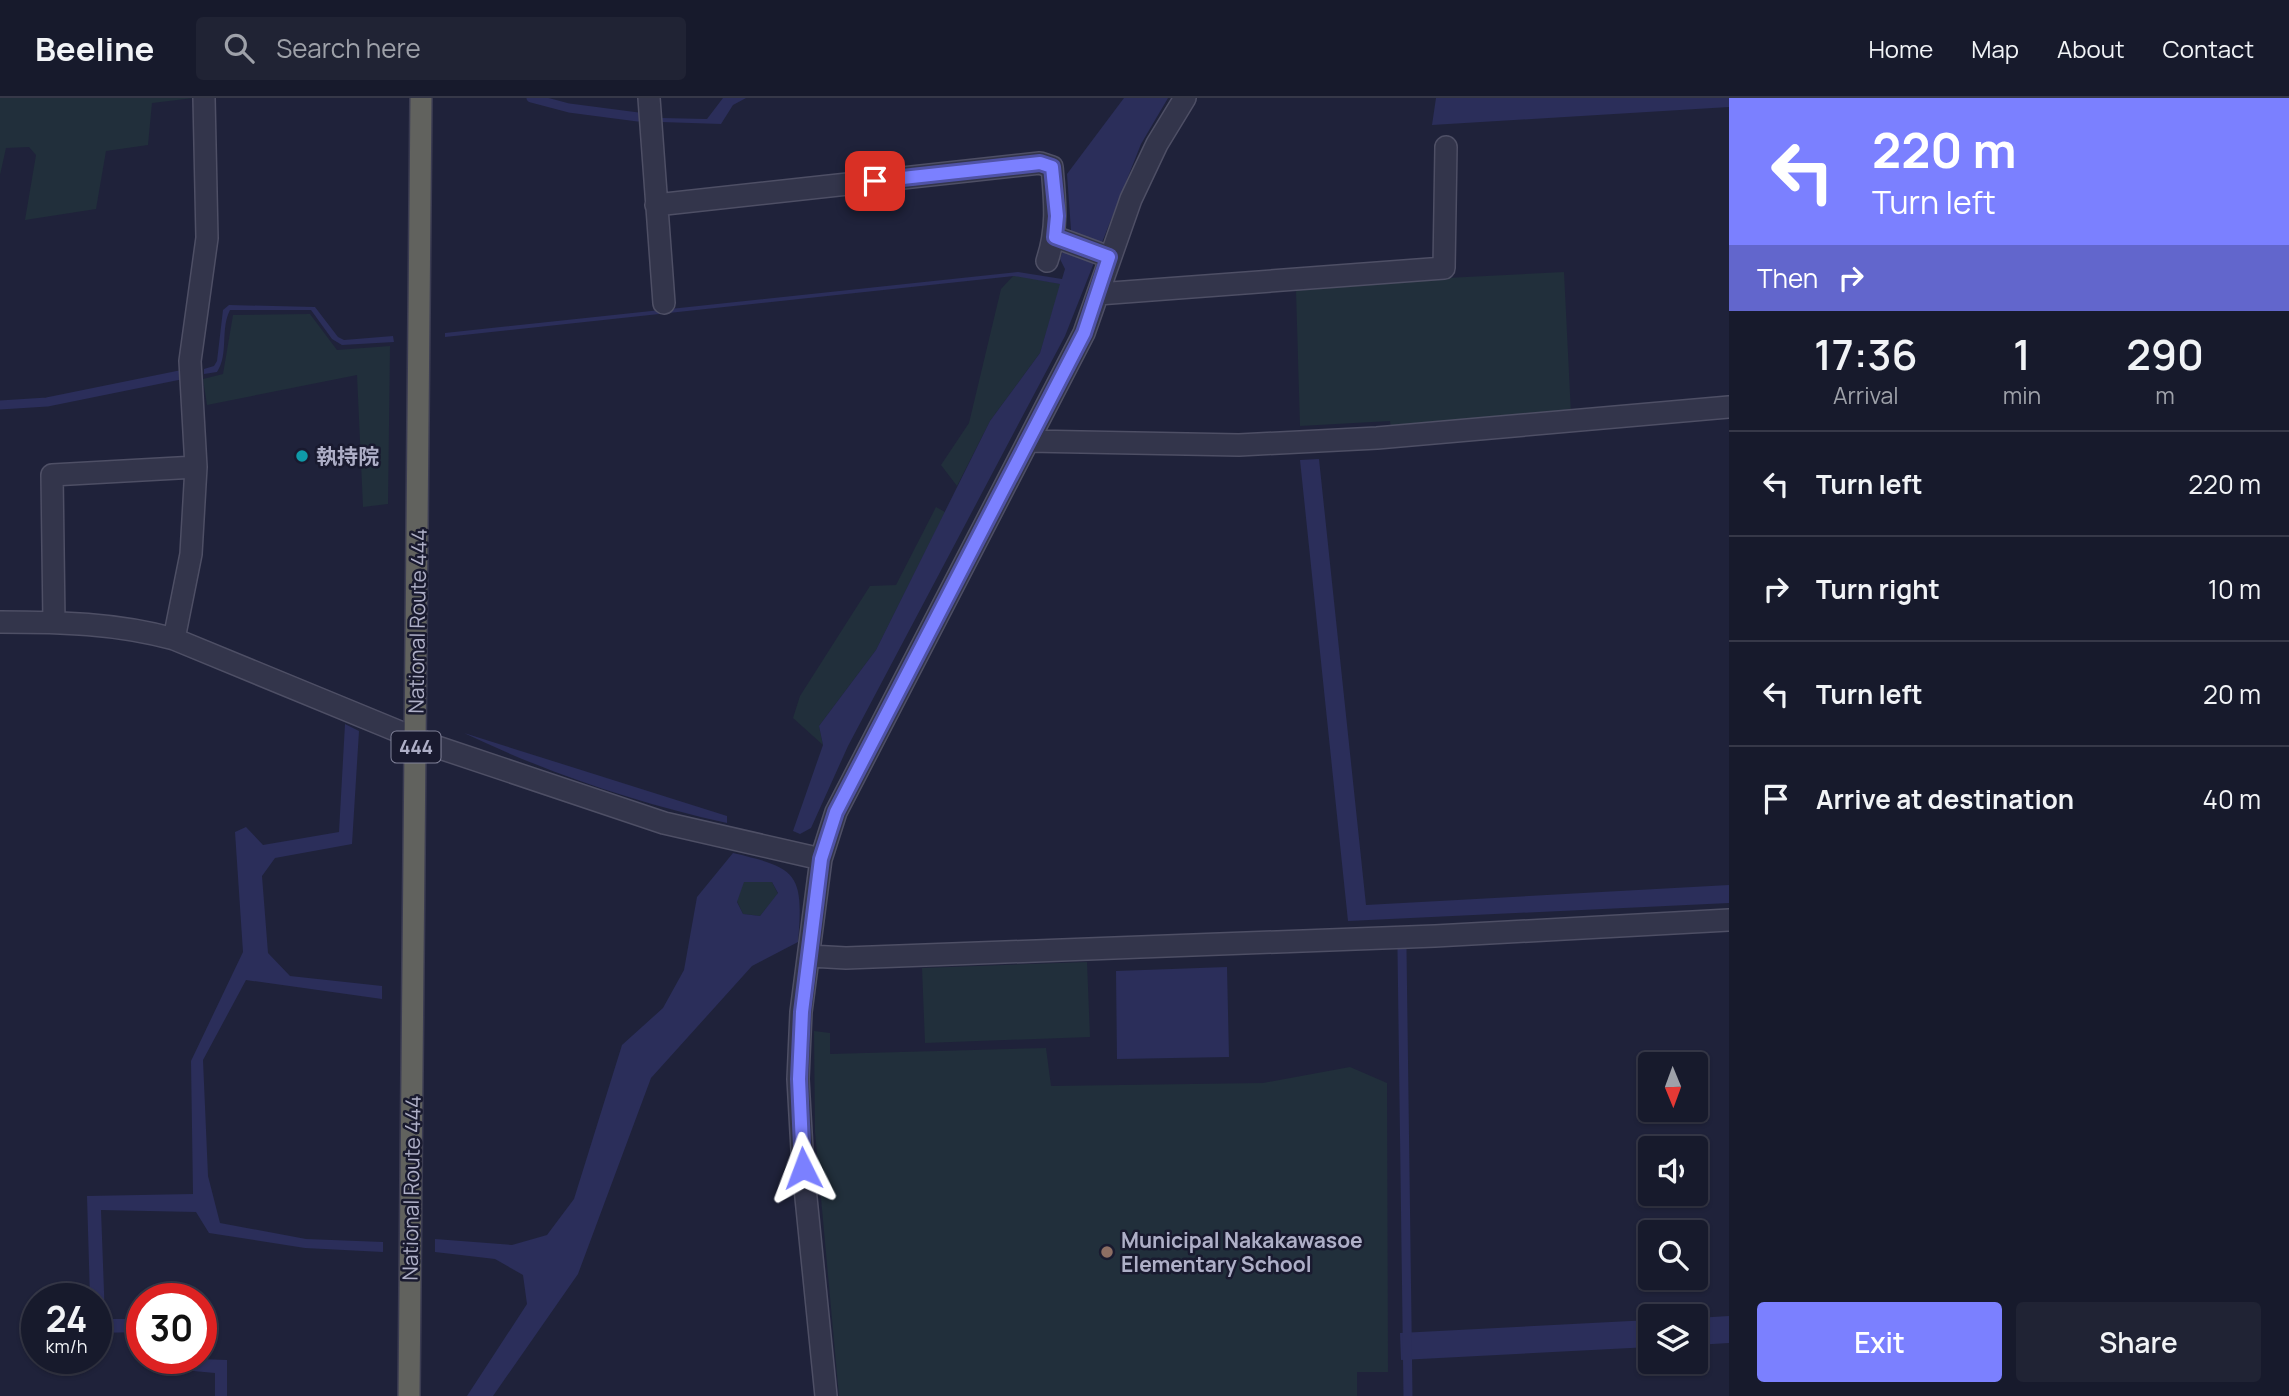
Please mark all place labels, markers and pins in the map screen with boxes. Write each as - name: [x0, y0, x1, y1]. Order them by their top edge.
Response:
- pin: [845, 151, 905, 211]
- place label: 執持院: [316, 442, 379, 470]
- marker: 執持院: [294, 448, 310, 464]
- place label: Municipal Nakakawasoe Elementary School: [1121, 1226, 1363, 1278]
- marker: Municipal Nakakawasoe Elementary School: [1099, 1244, 1115, 1260]

